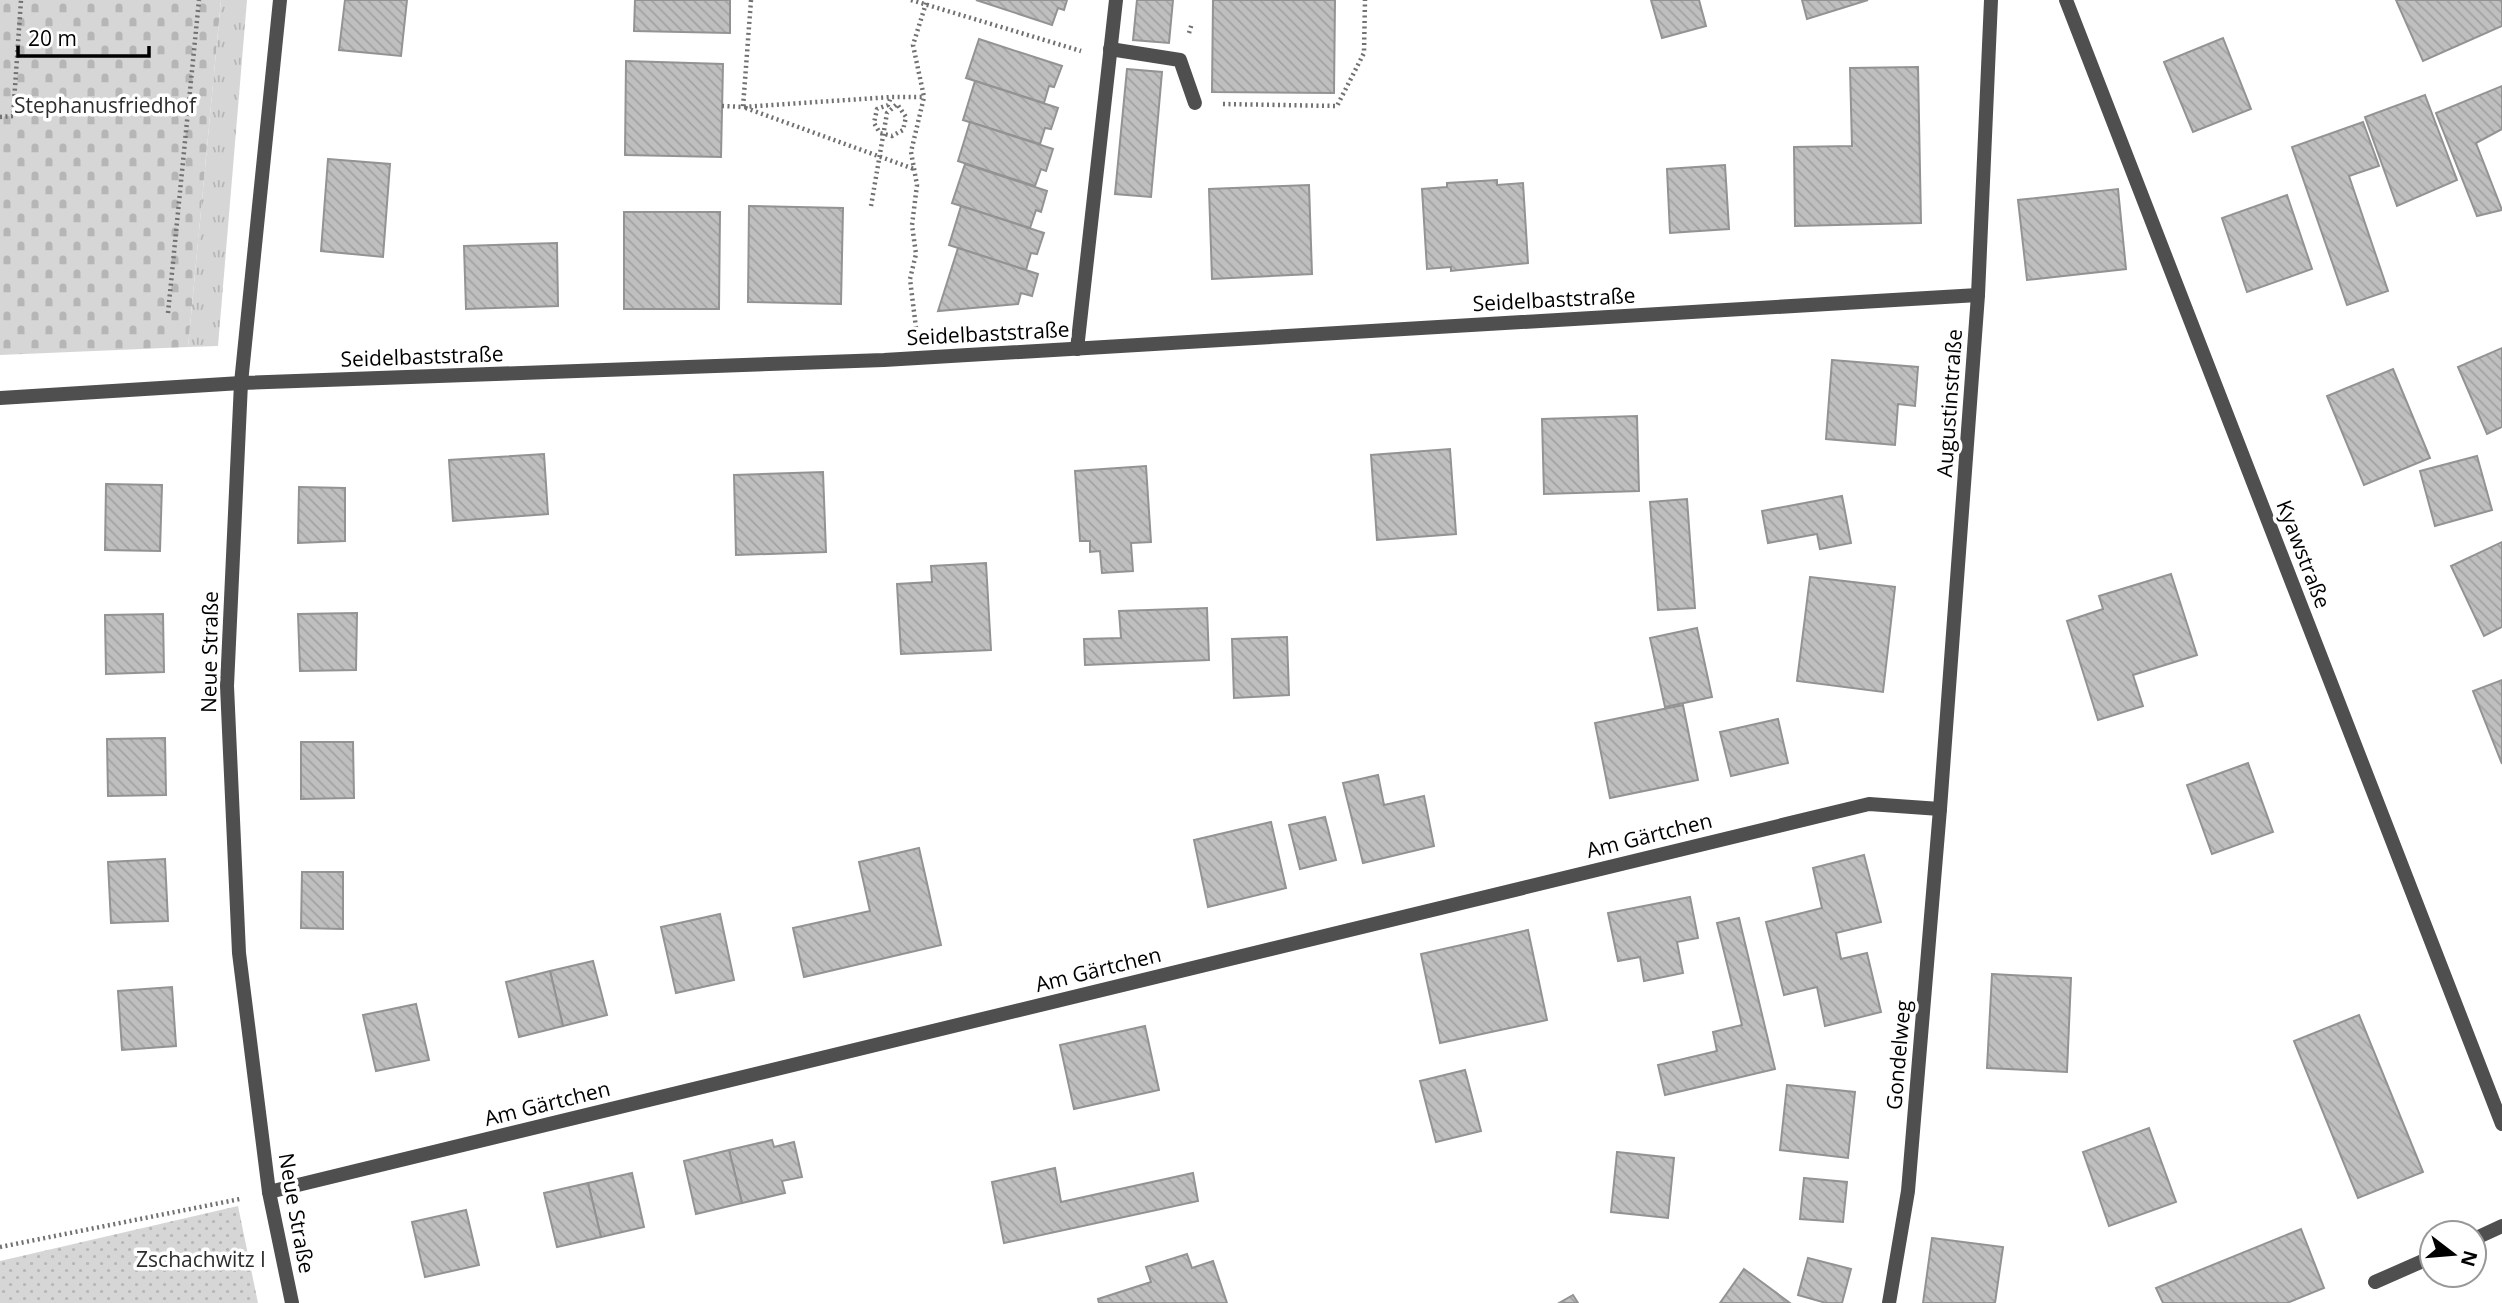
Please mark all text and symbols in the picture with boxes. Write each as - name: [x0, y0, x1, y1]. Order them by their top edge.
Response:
- scale bar: [18, 14, 149, 58]
- text: 20 m: [28, 24, 77, 52]
- park label: Stephanusfriedhof: [14, 91, 198, 119]
- street label: Seidelbaststraße: [1472, 281, 1636, 317]
- street label: Seidelbaststraße: [906, 315, 1070, 351]
- street label: Augustinstraße: [1930, 328, 1968, 478]
- street label: Seidelbaststraße: [340, 339, 504, 373]
- street label: Kyawstraße: [2271, 496, 2337, 612]
- street label: Neue Straße: [194, 591, 224, 713]
- street label: Am Gärtchen: [1583, 806, 1715, 864]
- street label: Am Gärtchen: [1032, 940, 1164, 998]
- street label: Gondelweg: [1879, 999, 1917, 1111]
- street label: Am Gärtchen: [481, 1074, 613, 1132]
- street label: Neue Straße: [273, 1151, 321, 1275]
- north arrow: [2418, 1219, 2488, 1289]
- park label: Zschachwitz I: [136, 1245, 266, 1273]
- text: N: [2455, 1248, 2484, 1270]

